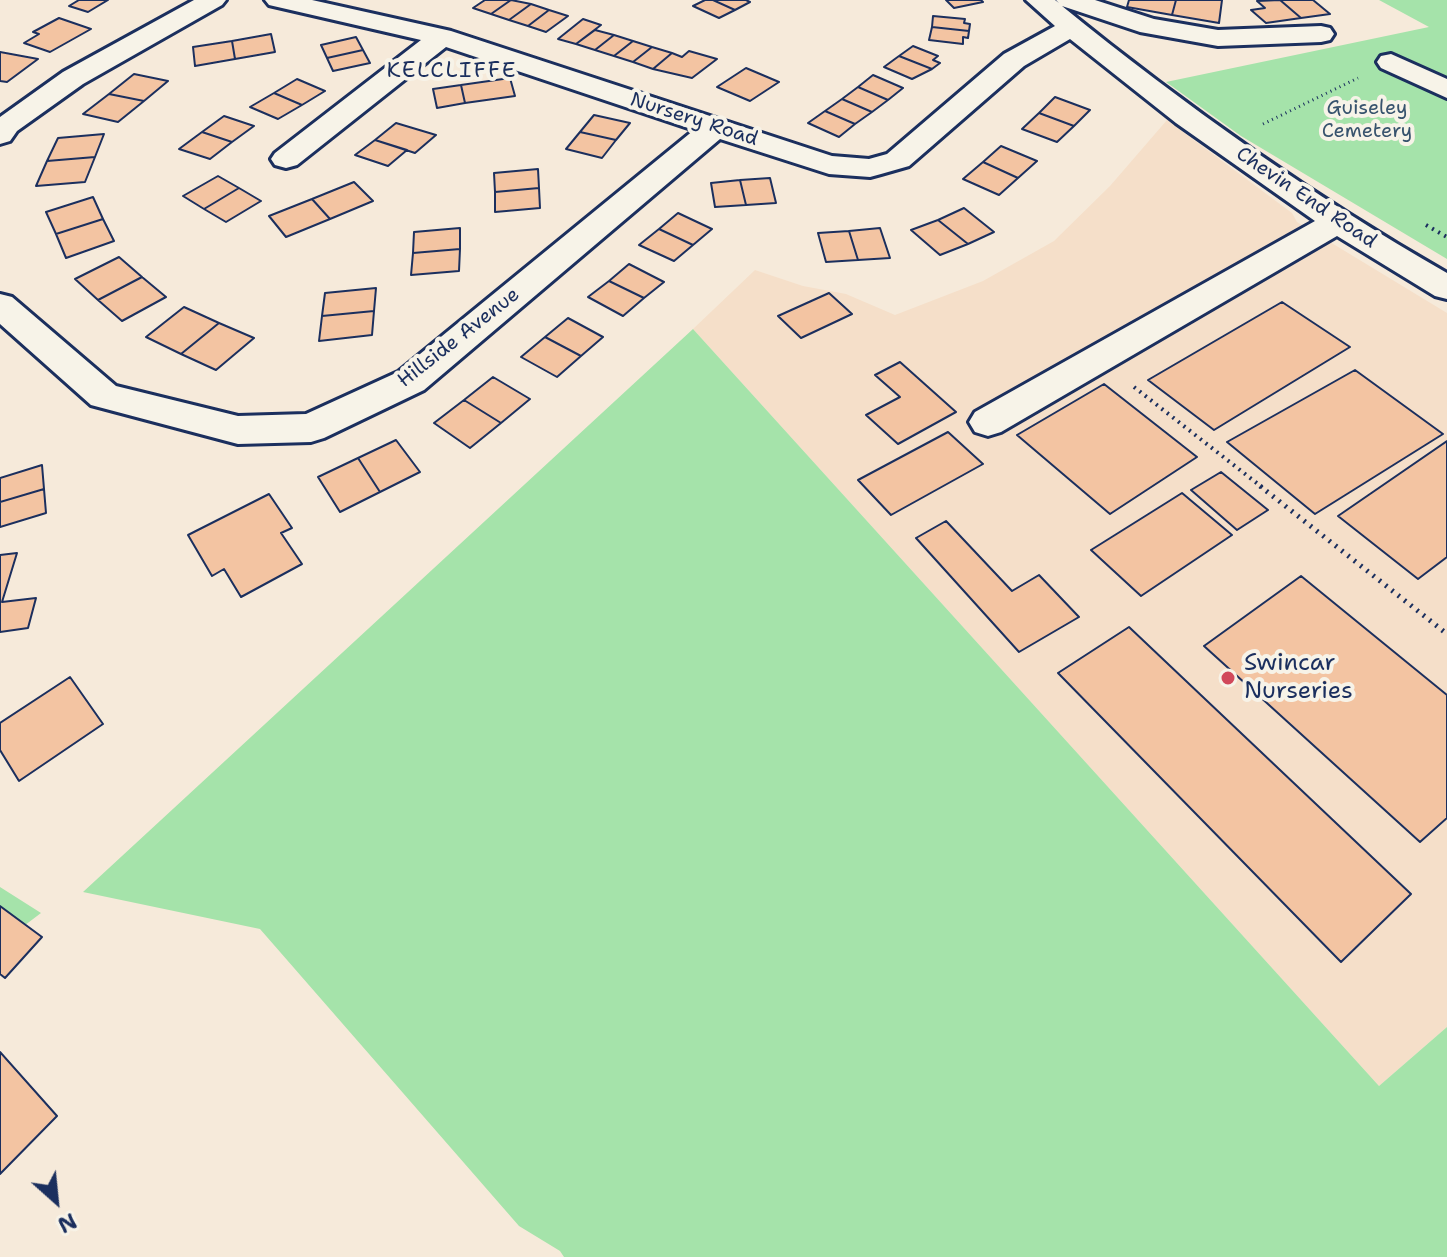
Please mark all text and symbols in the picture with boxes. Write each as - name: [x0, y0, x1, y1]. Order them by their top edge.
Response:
- district label: KELCLIFFE: [386, 58, 518, 84]
- street label: Nursery Road: [627, 88, 761, 152]
- park label: Guiseley Cemetery: [1322, 97, 1412, 144]
- street label: Chevin End Road: [1231, 142, 1381, 254]
- street label: Hillside Avenue: [393, 283, 525, 393]
- place label: Swincar Nurseries: [1244, 650, 1353, 706]
- marker: Swincar Nurseries: [1219, 669, 1237, 687]
- north arrow: [16, 1161, 96, 1241]
- text: N: [53, 1206, 81, 1240]

